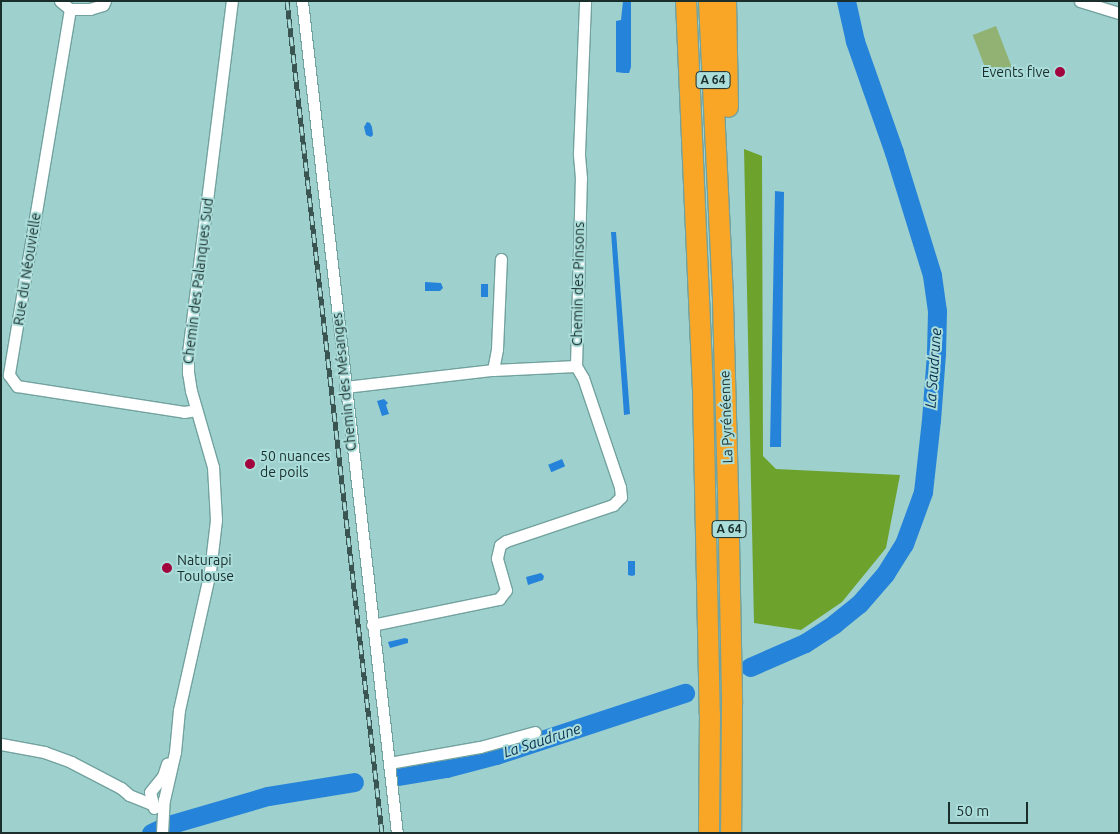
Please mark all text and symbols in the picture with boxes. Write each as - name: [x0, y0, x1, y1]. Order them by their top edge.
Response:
- place label: Events five: [982, 64, 1050, 80]
- marker: Events five: [1054, 66, 1066, 78]
- road number: A 64: [696, 70, 730, 90]
- street label: Chemin des Palanques Sud: [179, 197, 217, 365]
- street label: Rue du Néouvielle: [10, 211, 44, 327]
- street label: Chemin des Pinsons: [569, 222, 587, 346]
- street label: Chemin des Mésanges: [328, 312, 360, 452]
- water label: La Saudrune: [921, 327, 945, 409]
- street label: La Pyrénéenne: [716, 370, 736, 464]
- place label: 50 nuances de poils: [260, 448, 330, 481]
- marker: 50 nuances de poils: [244, 458, 256, 470]
- road number: A 64: [712, 520, 746, 538]
- place label: Naturapi Toulouse: [177, 552, 234, 584]
- marker: Naturapi Toulouse: [161, 562, 173, 574]
- water label: La Saudrune: [501, 719, 583, 761]
- scale bar: [950, 792, 1030, 824]
- text: 50 m: [956, 802, 989, 819]

